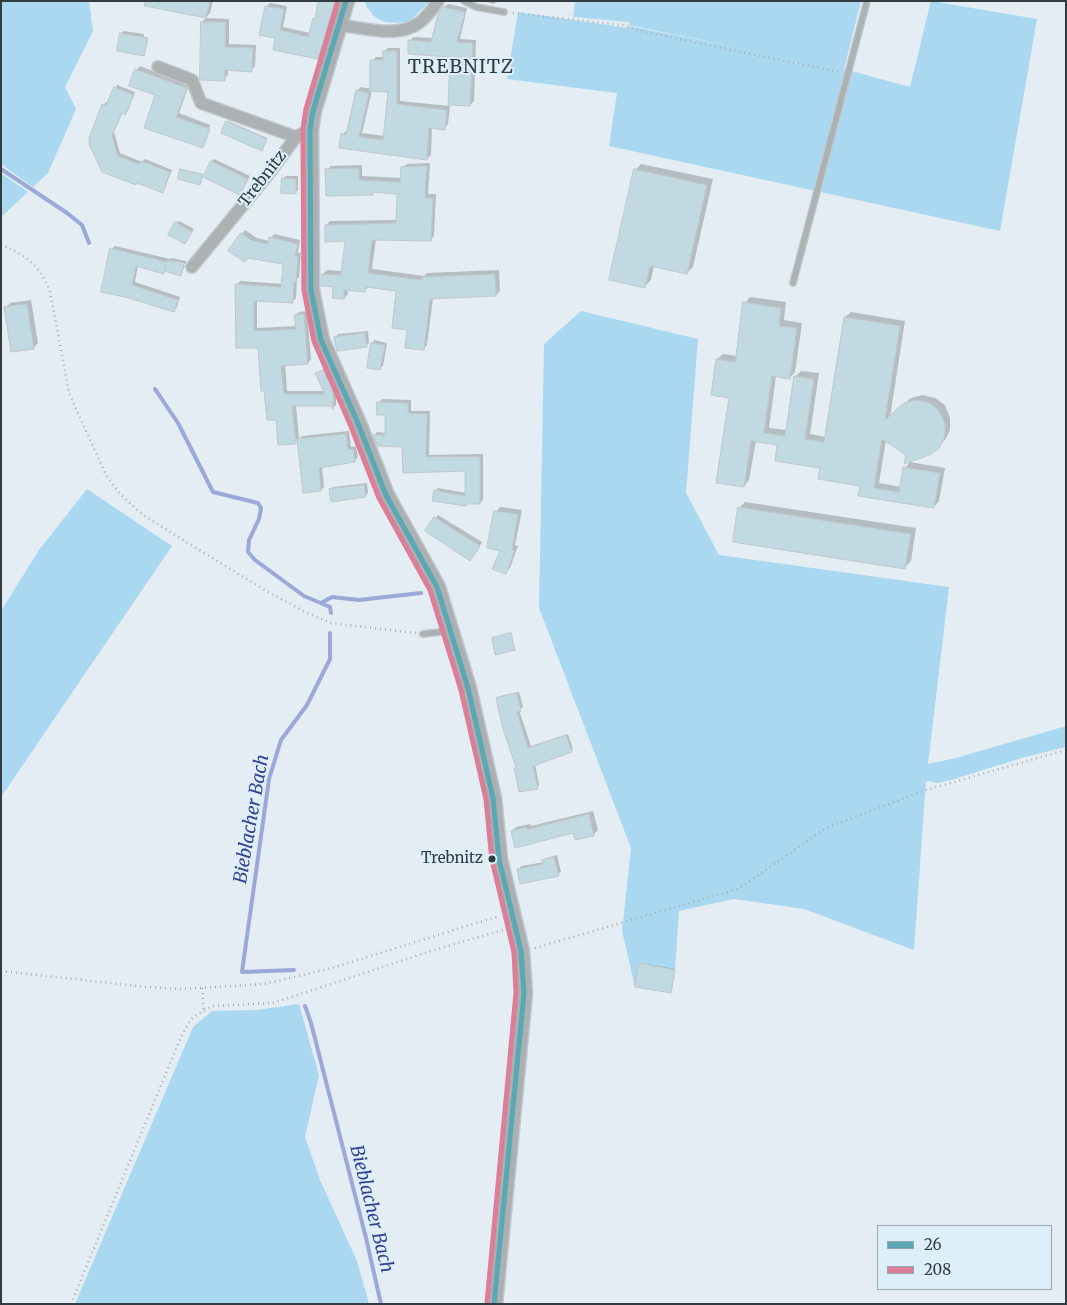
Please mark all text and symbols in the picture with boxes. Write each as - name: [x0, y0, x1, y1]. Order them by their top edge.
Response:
- district label: TREBNITZ: [407, 57, 515, 79]
- street label: Trebnitz: [235, 147, 291, 211]
- water label: Bieblacher Bach: [230, 753, 274, 885]
- place label: Trebnitz: [421, 850, 483, 868]
- marker: Trebnitz: [487, 854, 497, 864]
- water label: Bieblacher Bach: [345, 1143, 397, 1275]
- legend: [877, 1225, 1052, 1290]
- text: 26: [924, 1235, 942, 1254]
- text: 208: [924, 1260, 951, 1279]

